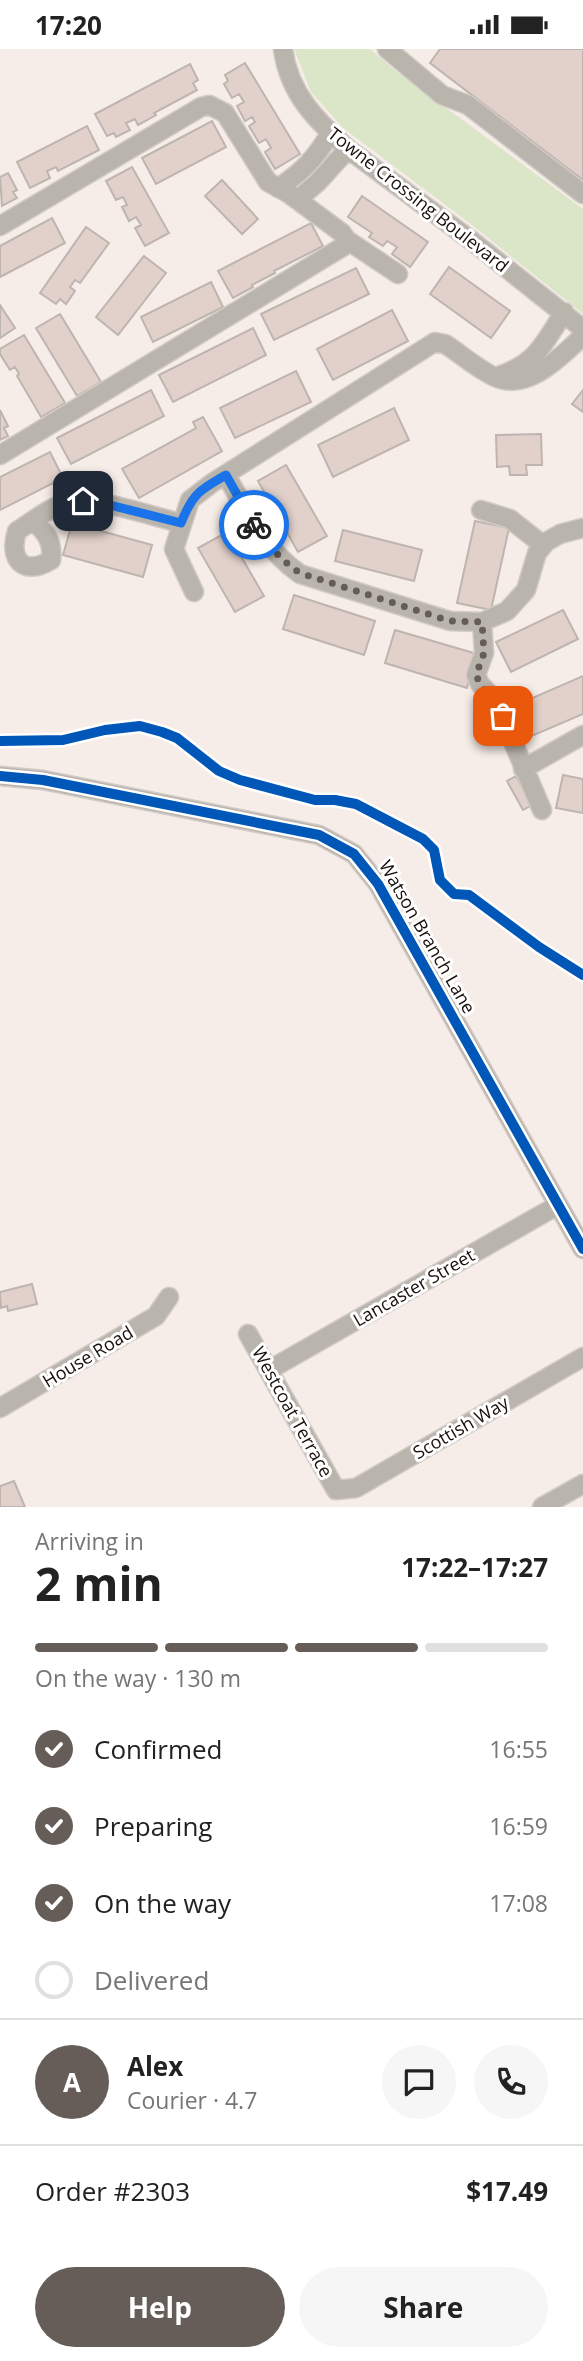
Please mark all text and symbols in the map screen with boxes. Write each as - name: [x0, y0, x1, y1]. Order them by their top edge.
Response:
- text: 17:20: [35, 7, 102, 43]
- street label: Towne Crossing Boulevard: [323, 121, 514, 277]
- pin: [53, 471, 113, 531]
- icon: home: [64, 482, 102, 520]
- courier: [219, 490, 289, 560]
- icon: bike: [235, 506, 273, 544]
- pin: [473, 686, 533, 746]
- icon: bag: [484, 697, 522, 735]
- street label: Watson Branch Lane: [374, 856, 482, 1017]
- street label: Lancaster Street: [348, 1243, 479, 1332]
- street label: House Road: [38, 1320, 137, 1393]
- street label: Westcoat Terrace: [247, 1342, 339, 1481]
- street label: Scottish Way: [408, 1390, 514, 1464]
- text: Arriving in: [35, 1525, 144, 1557]
- text: 17:22–17:27: [401, 1549, 548, 1585]
- text: 2 min: [35, 1552, 163, 1614]
- text: On the way · 130 m: [35, 1662, 241, 1694]
- icon: check: [35, 1730, 73, 1768]
- text: Confirmed: [94, 1731, 222, 1767]
- text: 16:55: [489, 1733, 548, 1765]
- icon: check: [35, 1807, 73, 1845]
- text: Preparing: [94, 1808, 212, 1844]
- text: 16:59: [489, 1810, 548, 1842]
- icon: check: [35, 1884, 73, 1922]
- text: On the way: [94, 1885, 231, 1921]
- text: 17:08: [489, 1887, 548, 1919]
- text: Delivered: [94, 1962, 209, 1998]
- button: chat: [382, 2045, 456, 2119]
- button: phone: [474, 2045, 548, 2119]
- text: Alex: [127, 2048, 183, 2084]
- text: A: [63, 2064, 81, 2100]
- text: Courier · 4.7: [127, 2084, 257, 2116]
- text: Order #2303: [35, 2173, 190, 2209]
- text: $17.49: [466, 2173, 548, 2209]
- button: Help: [35, 2267, 285, 2347]
- button: Share: [299, 2267, 548, 2347]

